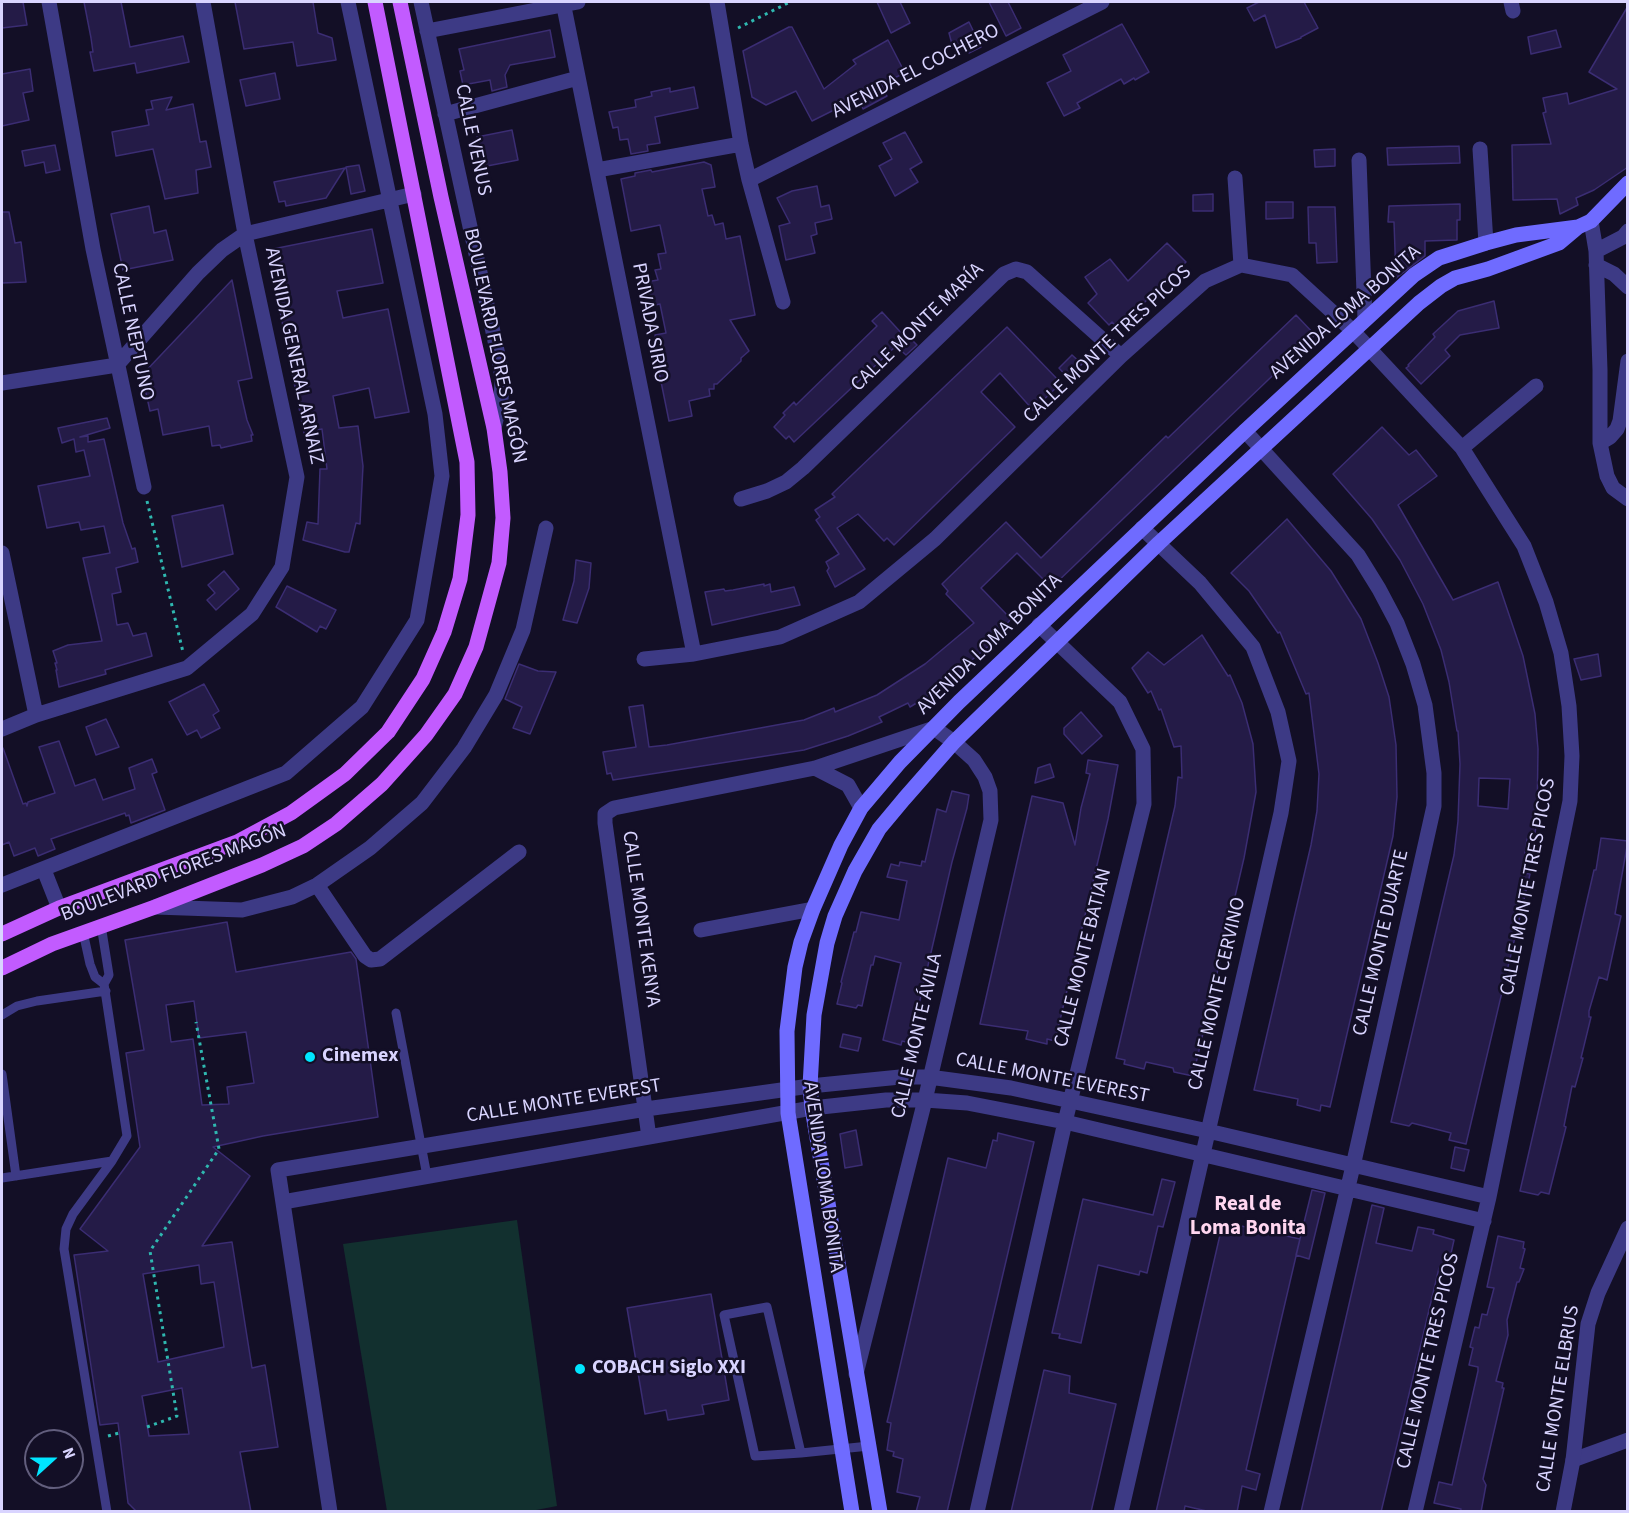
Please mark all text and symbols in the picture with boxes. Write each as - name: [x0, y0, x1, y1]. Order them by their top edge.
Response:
- street label: AVENIDA EL COCHERO: [828, 19, 1004, 125]
- street label: CALLE VENUS: [448, 82, 496, 198]
- street label: BOULEVARD FLORES MAGÓN: [457, 226, 531, 466]
- street label: AVENIDA LOMA BONITA: [1265, 241, 1427, 385]
- street label: AVENIDA GENERAL ARNAIZ: [258, 245, 328, 467]
- street label: CALLE MONTE MARÍA: [847, 259, 989, 397]
- street label: CALLE NEPTUNO: [106, 261, 158, 403]
- street label: PRIVADA SIRIO: [626, 261, 672, 385]
- street label: CALLE MONTE TRES PICOS: [1019, 261, 1197, 429]
- street label: AVENIDA LOMA BONITA: [912, 570, 1068, 720]
- street label: CALLE MONTE TRES PICOS: [1496, 776, 1562, 998]
- street label: BOULEVARD FLORES MAGÓN: [58, 820, 290, 928]
- street label: CALLE MONTE KENYA: [616, 829, 664, 1009]
- street label: CALLE MONTE DUARTE: [1349, 848, 1415, 1038]
- street label: CALLE MONTE BATIAN: [1050, 866, 1118, 1050]
- street label: CALLE MONTE CERVINO: [1184, 895, 1252, 1093]
- street label: CALLE MONTE ÁVILA: [887, 951, 949, 1121]
- place label: Cinemex: [322, 1045, 398, 1069]
- street label: CALLE MONTE EVEREST: [953, 1048, 1151, 1110]
- marker: Cinemex: [303, 1050, 317, 1064]
- street label: CALLE MONTE EVEREST: [465, 1075, 663, 1129]
- street label: AVENIDA LOMA BONITA: [797, 1080, 847, 1274]
- district label: Real de Loma Bonita: [1190, 1192, 1306, 1242]
- street label: CALLE MONTE TRES PICOS: [1392, 1251, 1466, 1471]
- street label: CALLE MONTE ELBRUS: [1532, 1304, 1586, 1494]
- place label: COBACH Siglo XXI: [592, 1357, 746, 1381]
- marker: COBACH Siglo XXI: [573, 1362, 587, 1376]
- north arrow: [24, 1429, 84, 1489]
- text: N: [57, 1444, 81, 1462]

